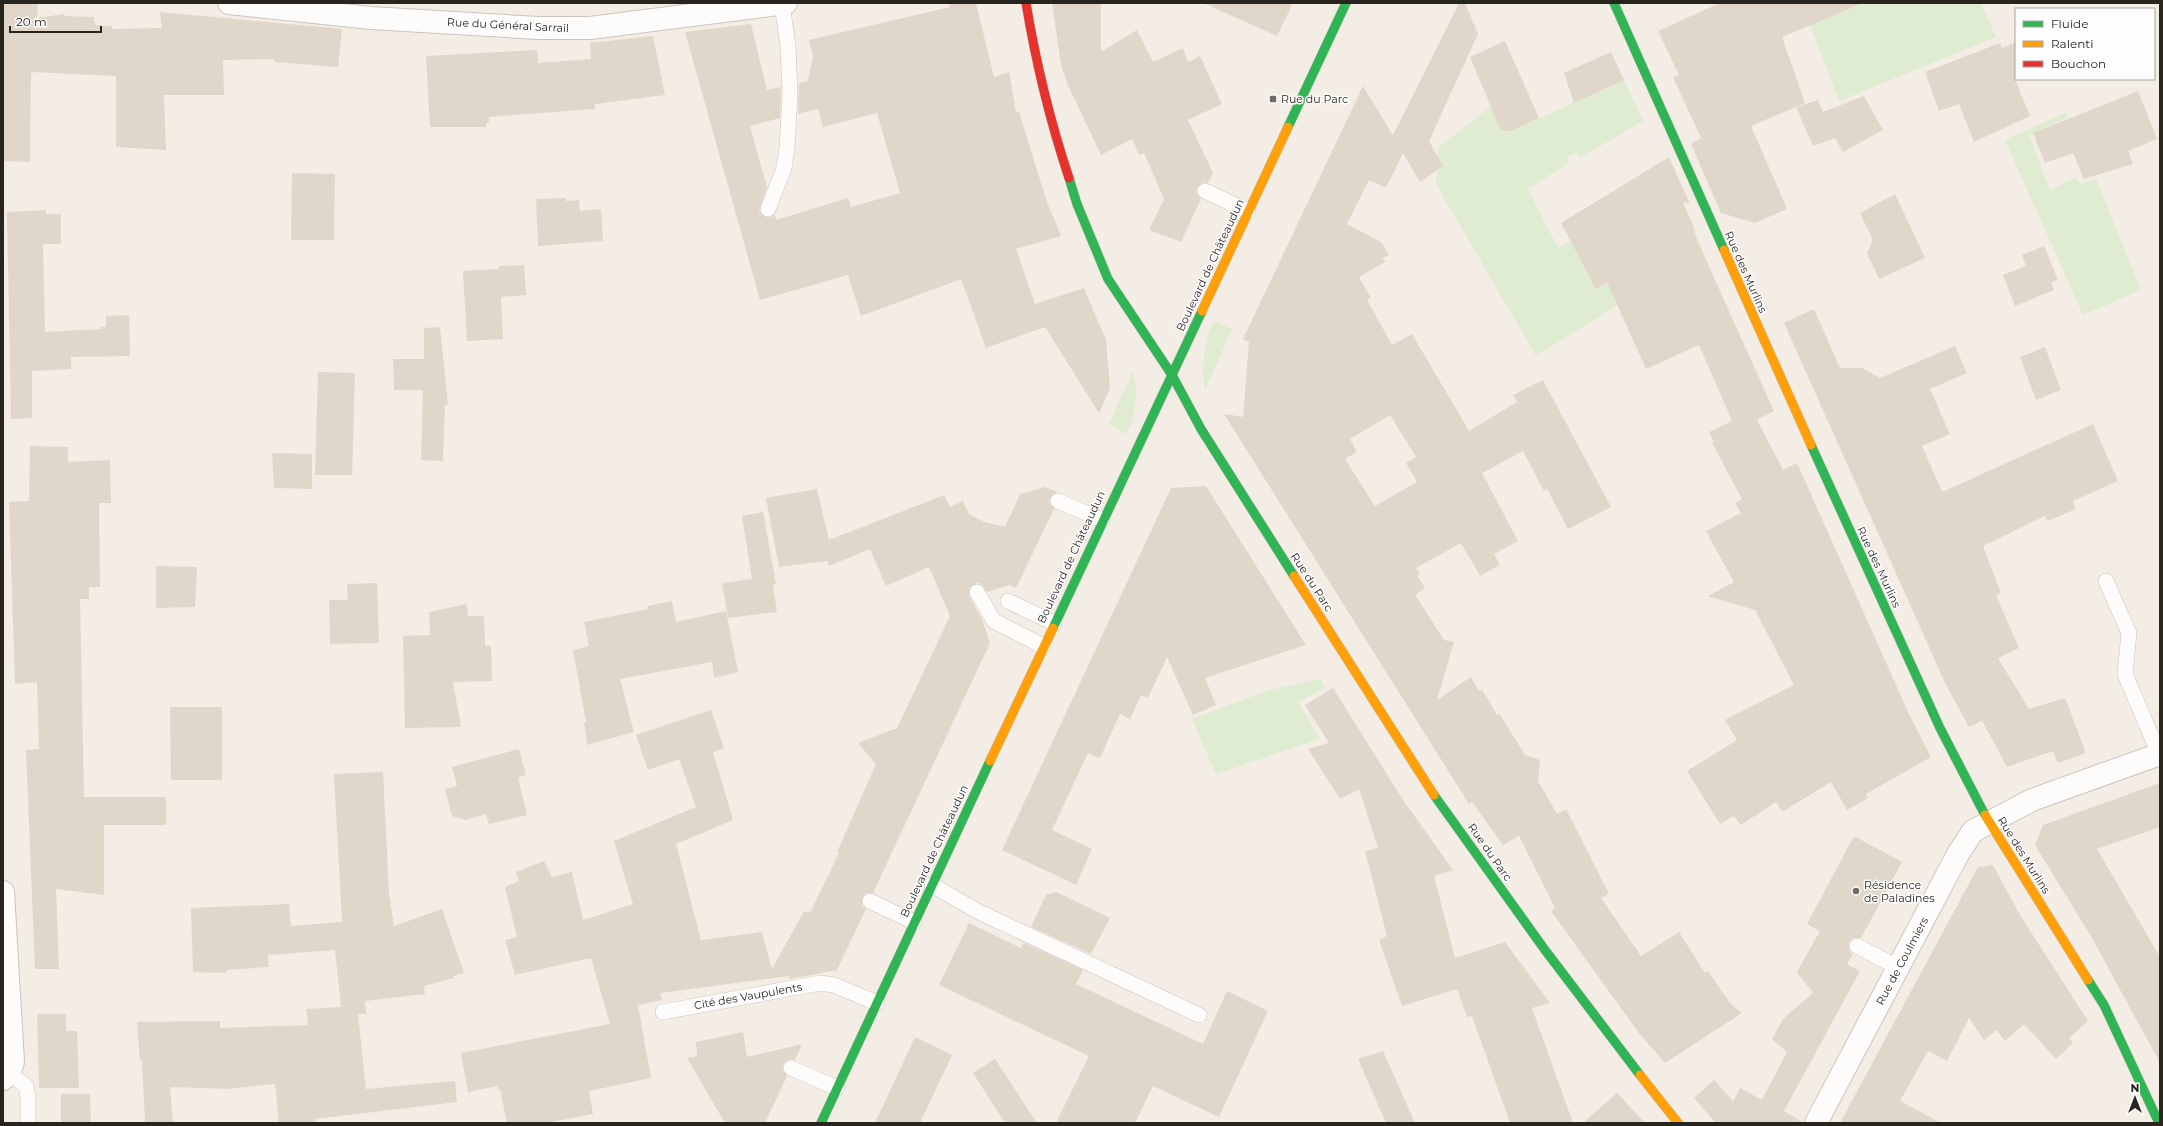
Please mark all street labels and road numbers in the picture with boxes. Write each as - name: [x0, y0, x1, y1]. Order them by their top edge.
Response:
- street label: Rue du Général Sarrail: [447, 15, 569, 35]
- street label: Boulevard de Châteaudun: [1173, 197, 1247, 333]
- street label: Rue des Murlins: [1722, 229, 1771, 316]
- street label: Boulevard de Châteaudun: [1034, 489, 1108, 625]
- street label: Rue des Murlins: [1854, 524, 1904, 610]
- street label: Rue du Parc: [1288, 550, 1336, 614]
- street label: Boulevard de Châteaudun: [897, 783, 971, 919]
- street label: Rue des Murlins: [1995, 814, 2054, 897]
- street label: Rue du Parc: [1465, 820, 1515, 884]
- street label: Rue de Coulmiers: [1873, 914, 1931, 1007]
- street label: Cité des Vaupulents: [693, 979, 804, 1012]

